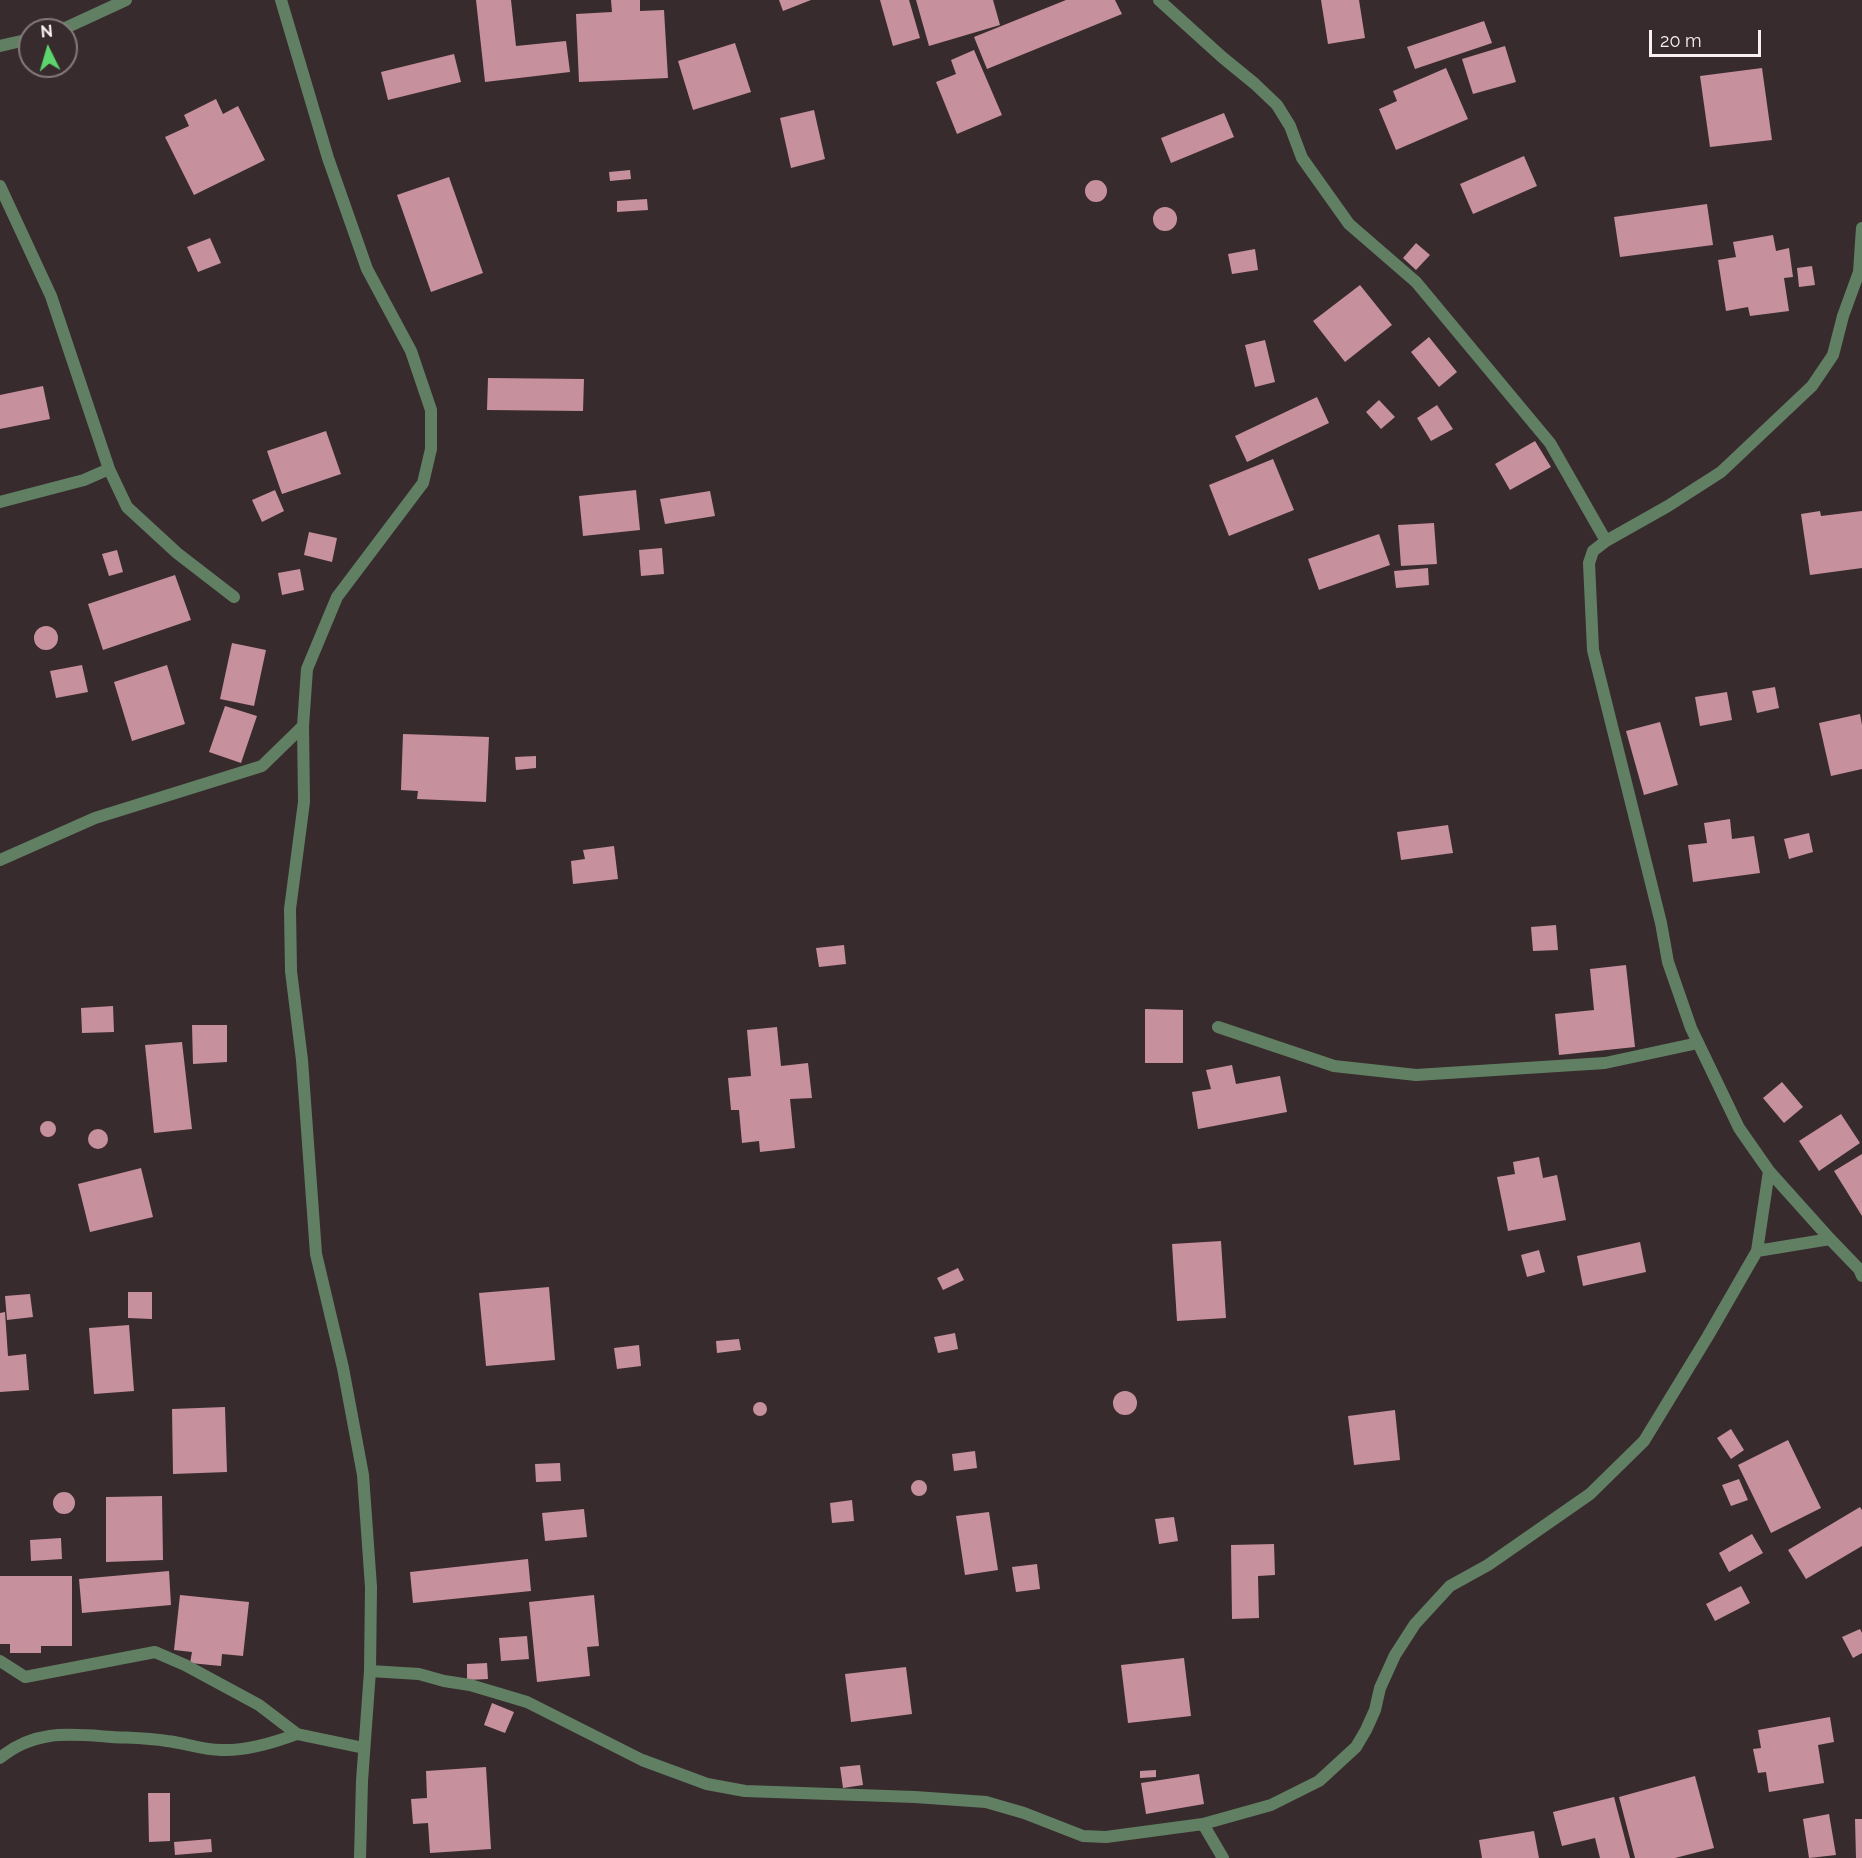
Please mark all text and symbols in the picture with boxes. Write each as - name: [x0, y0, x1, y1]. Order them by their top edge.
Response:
- north arrow: [18, 18, 78, 78]
- scale bar: [1652, 18, 1764, 56]
- text: N: [40, 22, 53, 42]
- text: 20 m: [1660, 30, 1702, 51]

